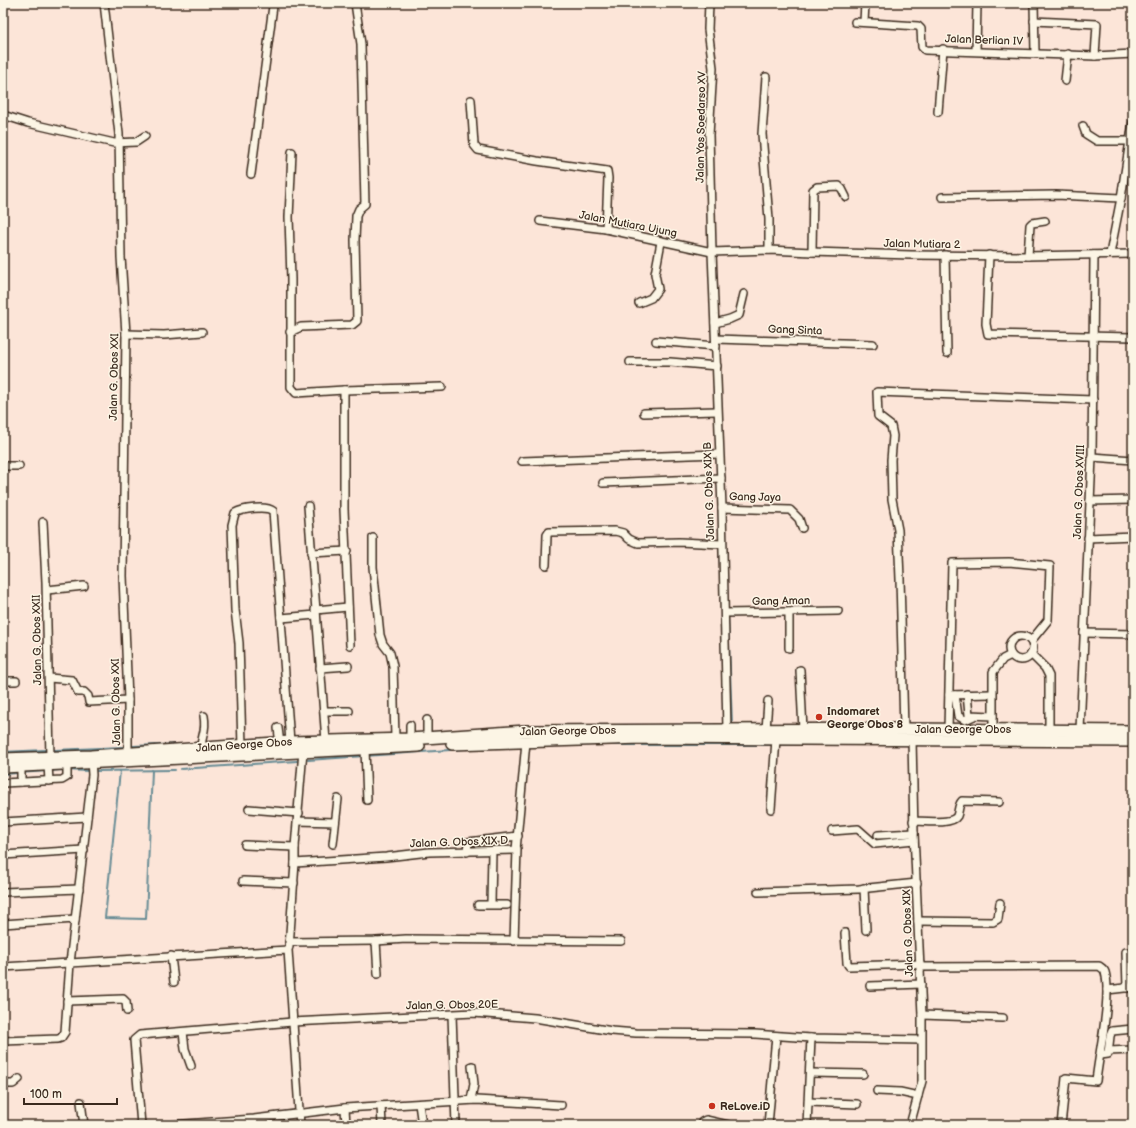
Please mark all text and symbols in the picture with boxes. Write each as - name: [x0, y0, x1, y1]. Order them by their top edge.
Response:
- street label: Jalan Berlian IV: [945, 32, 1023, 48]
- street label: Jalan Yos Soedarso XV: [694, 71, 708, 183]
- street label: Jalan Mutiara Ujung: [578, 208, 678, 240]
- street label: Jalan Mutiara 2: [884, 237, 961, 251]
- street label: Gang Sinta: [768, 323, 822, 337]
- street label: Jalan G. Obos XXI: [107, 333, 121, 421]
- street label: Jalan G. Obos XIX B: [701, 441, 717, 540]
- street label: Jalan G. Obos XVIII: [1071, 444, 1087, 540]
- street label: Gang Jaya: [729, 490, 781, 504]
- street label: Jalan G. Obos XXII: [30, 594, 44, 685]
- street label: Gang Aman: [752, 594, 810, 608]
- street label: Jalan G. Obos XXI: [109, 658, 123, 746]
- place label: Indomaret George Obos 8: [827, 705, 904, 731]
- marker: Indomaret George Obos 8: [814, 712, 824, 722]
- street label: Jalan George Obos: [915, 723, 1012, 736]
- street label: Jalan George Obos: [520, 724, 617, 738]
- street label: Jalan George Obos: [195, 735, 293, 755]
- street label: Jalan G. Obos XIX D: [410, 834, 508, 850]
- street label: Jalan G. Obos XIX: [900, 888, 916, 977]
- street label: Jalan G. Obos 20E: [406, 998, 498, 1012]
- scale bar: [24, 1080, 117, 1106]
- text: 100 m: [30, 1087, 62, 1102]
- place label: ReLove.iD: [720, 1100, 771, 1113]
- marker: ReLove.iD: [707, 1101, 717, 1111]

